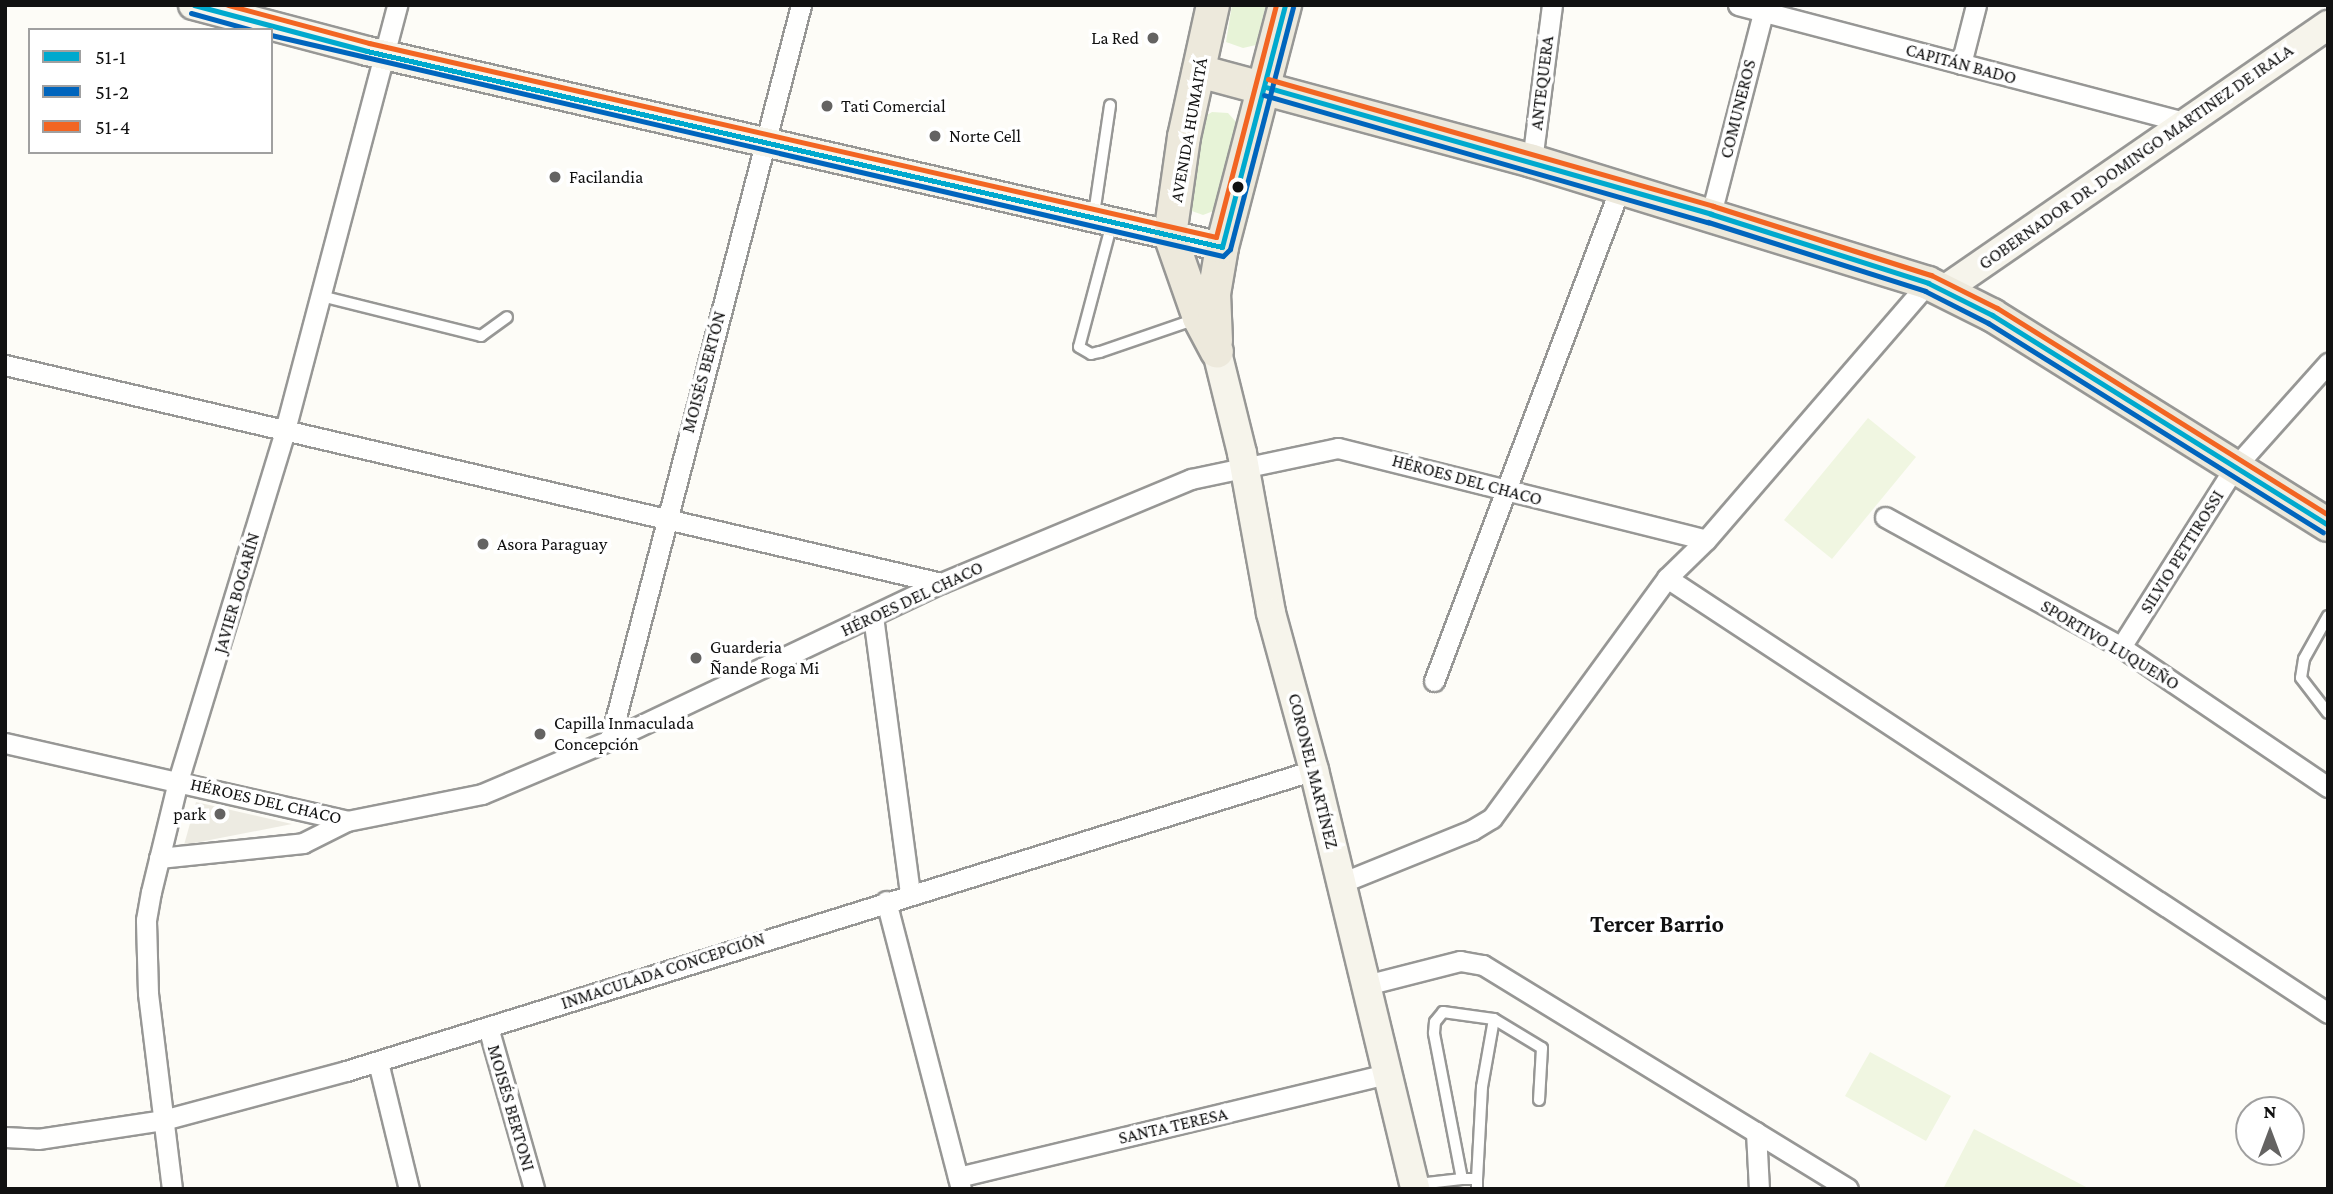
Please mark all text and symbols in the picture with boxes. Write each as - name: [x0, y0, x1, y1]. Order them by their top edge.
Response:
- place label: La Red: [1091, 27, 1139, 49]
- legend: [28, 28, 273, 154]
- marker: La Red: [1145, 30, 1161, 46]
- street label: ANTEQUERA: [1526, 35, 1558, 131]
- street label: CAPITÁN BADO: [1903, 39, 2019, 89]
- street label: GOBERNADOR DR. DOMINGO MARTINEZ DE IRALA: [1975, 40, 2297, 274]
- text: 51-1: [95, 45, 126, 69]
- street label: AVENIDA HUMAITÁ: [1166, 56, 1212, 204]
- street label: COMUNEROS: [1715, 57, 1761, 161]
- text: 51-2: [95, 80, 129, 104]
- place label: Tati Comercial: [841, 95, 946, 117]
- marker: Tati Comercial: [819, 98, 835, 114]
- text: 51-4: [95, 115, 130, 139]
- place label: Norte Cell: [949, 125, 1021, 147]
- marker: Norte Cell: [927, 128, 943, 144]
- place label: Facilandia: [569, 166, 643, 188]
- marker: Facilandia: [547, 169, 563, 185]
- unlabelled marker: [1231, 180, 1245, 194]
- street label: MOISÉS BERTÓN: [677, 309, 731, 435]
- street label: HÉROES DEL CHACO: [1390, 450, 1544, 510]
- street label: SILVIO PETTIROSSI: [2135, 486, 2229, 618]
- street label: JAVIER BOGARÍN: [209, 530, 265, 656]
- place label: Asora Paraguay: [497, 533, 607, 555]
- marker: Asora Paraguay: [475, 536, 491, 552]
- street label: HÉROES DEL CHACO: [838, 557, 986, 641]
- street label: SPORTIVO LUQUEÑO: [2037, 595, 2183, 695]
- place label: Guarderia Ñande Roga Mi: [710, 637, 819, 680]
- marker: Guarderia Ñande Roga Mi: [688, 650, 704, 666]
- street label: CORONEL MARTÍNEZ: [1283, 691, 1343, 851]
- place label: Capilla Inmaculada Concepción: [554, 713, 694, 756]
- marker: Capilla Inmaculada Concepción: [532, 726, 548, 742]
- street label: HÉROES DEL CHACO: [188, 773, 344, 829]
- place label: park: [173, 803, 206, 825]
- marker: park: [212, 806, 228, 822]
- district label: Tercer Barrio: [1590, 910, 1724, 938]
- street label: INMACULADA CONCEPCIÓN: [558, 928, 768, 1014]
- street label: MOISÉS BERTONI: [483, 1042, 539, 1174]
- north arrow: [2235, 1096, 2305, 1166]
- text: N: [2264, 1101, 2276, 1122]
- street label: SANTA TERESA: [1116, 1103, 1230, 1149]

